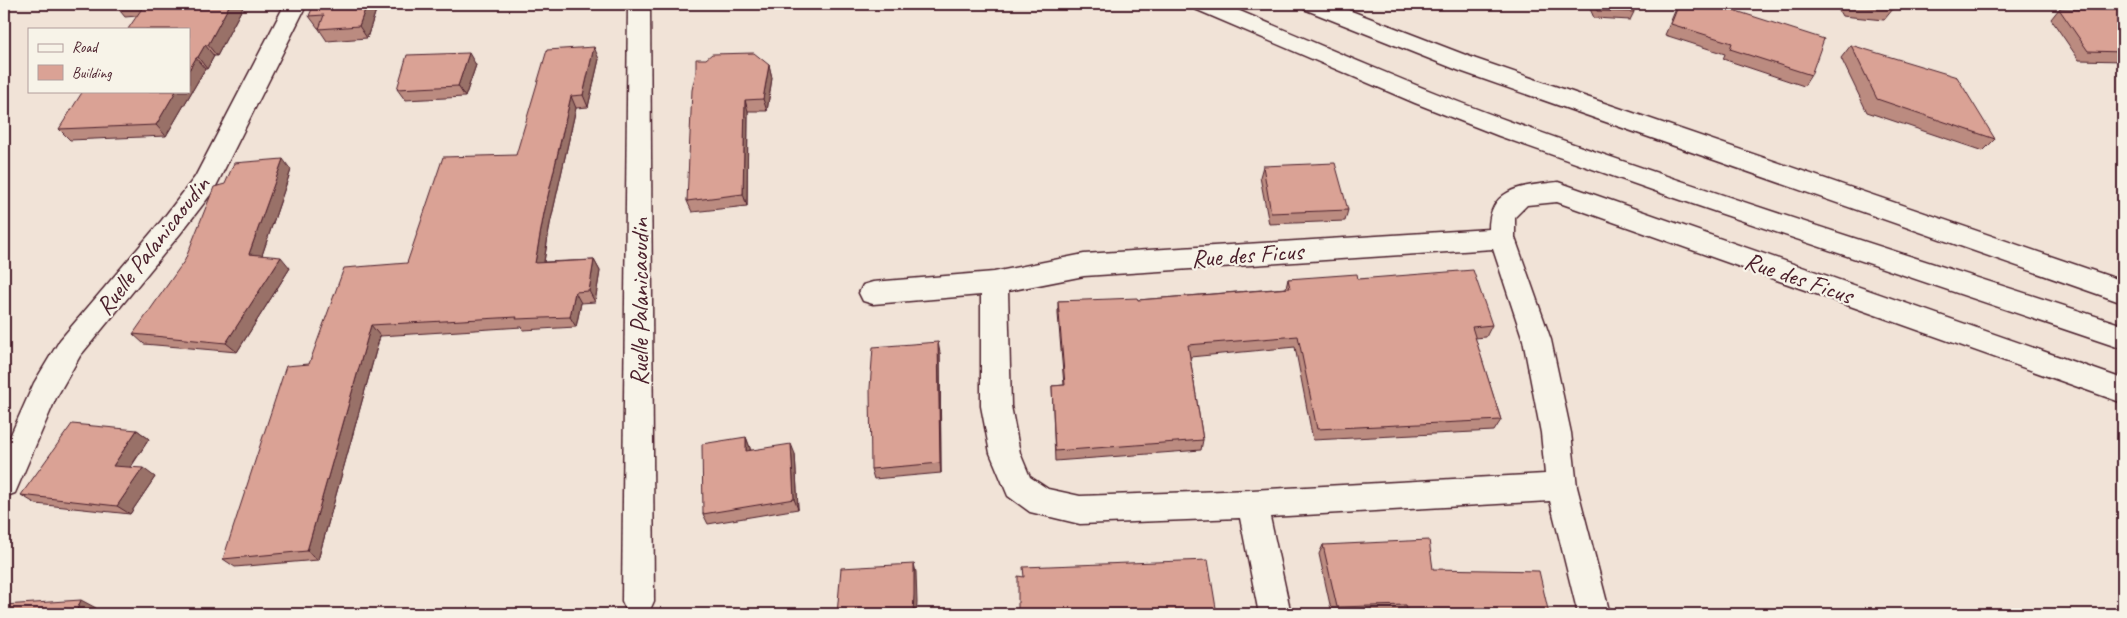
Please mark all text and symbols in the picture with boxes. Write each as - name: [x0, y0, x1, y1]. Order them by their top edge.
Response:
- legend: [28, 28, 190, 92]
- text: Road: [72, 38, 99, 57]
- text: Building: [72, 64, 112, 83]
- street label: Ruelle Palanicaoudin: [88, 169, 218, 322]
- street label: Ruelle Palanicaoudin: [624, 217, 656, 386]
- street label: Rue des Ficus: [1190, 235, 1307, 275]
- street label: Rue des Ficus: [1741, 245, 1859, 312]

